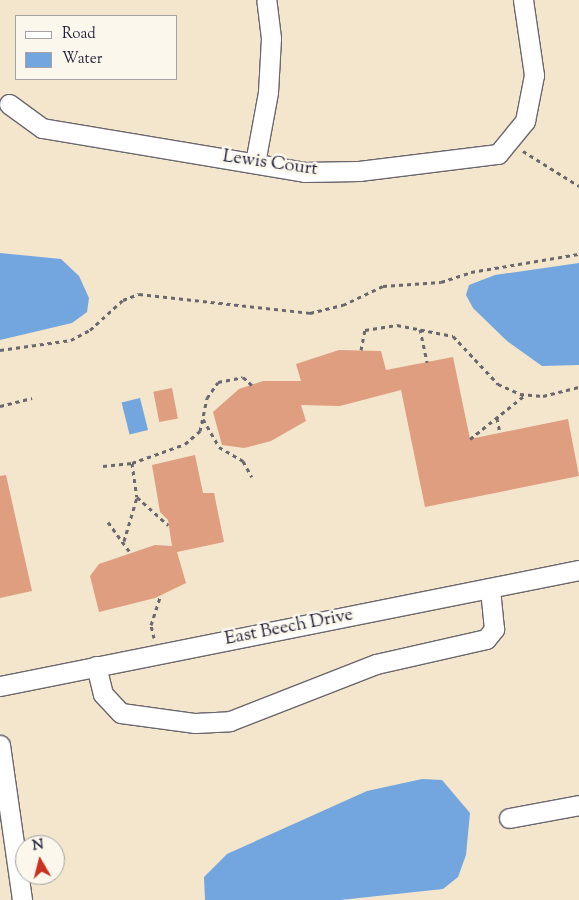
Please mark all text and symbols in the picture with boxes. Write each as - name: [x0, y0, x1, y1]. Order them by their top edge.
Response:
- legend: [15, 15, 178, 80]
- text: Road: [62, 24, 96, 45]
- text: Water: [62, 49, 102, 70]
- street label: Lewis Court: [221, 147, 319, 181]
- street label: East Beech Drive: [223, 605, 355, 651]
- north arrow: [15, 835, 65, 885]
- text: N: [31, 835, 45, 857]

